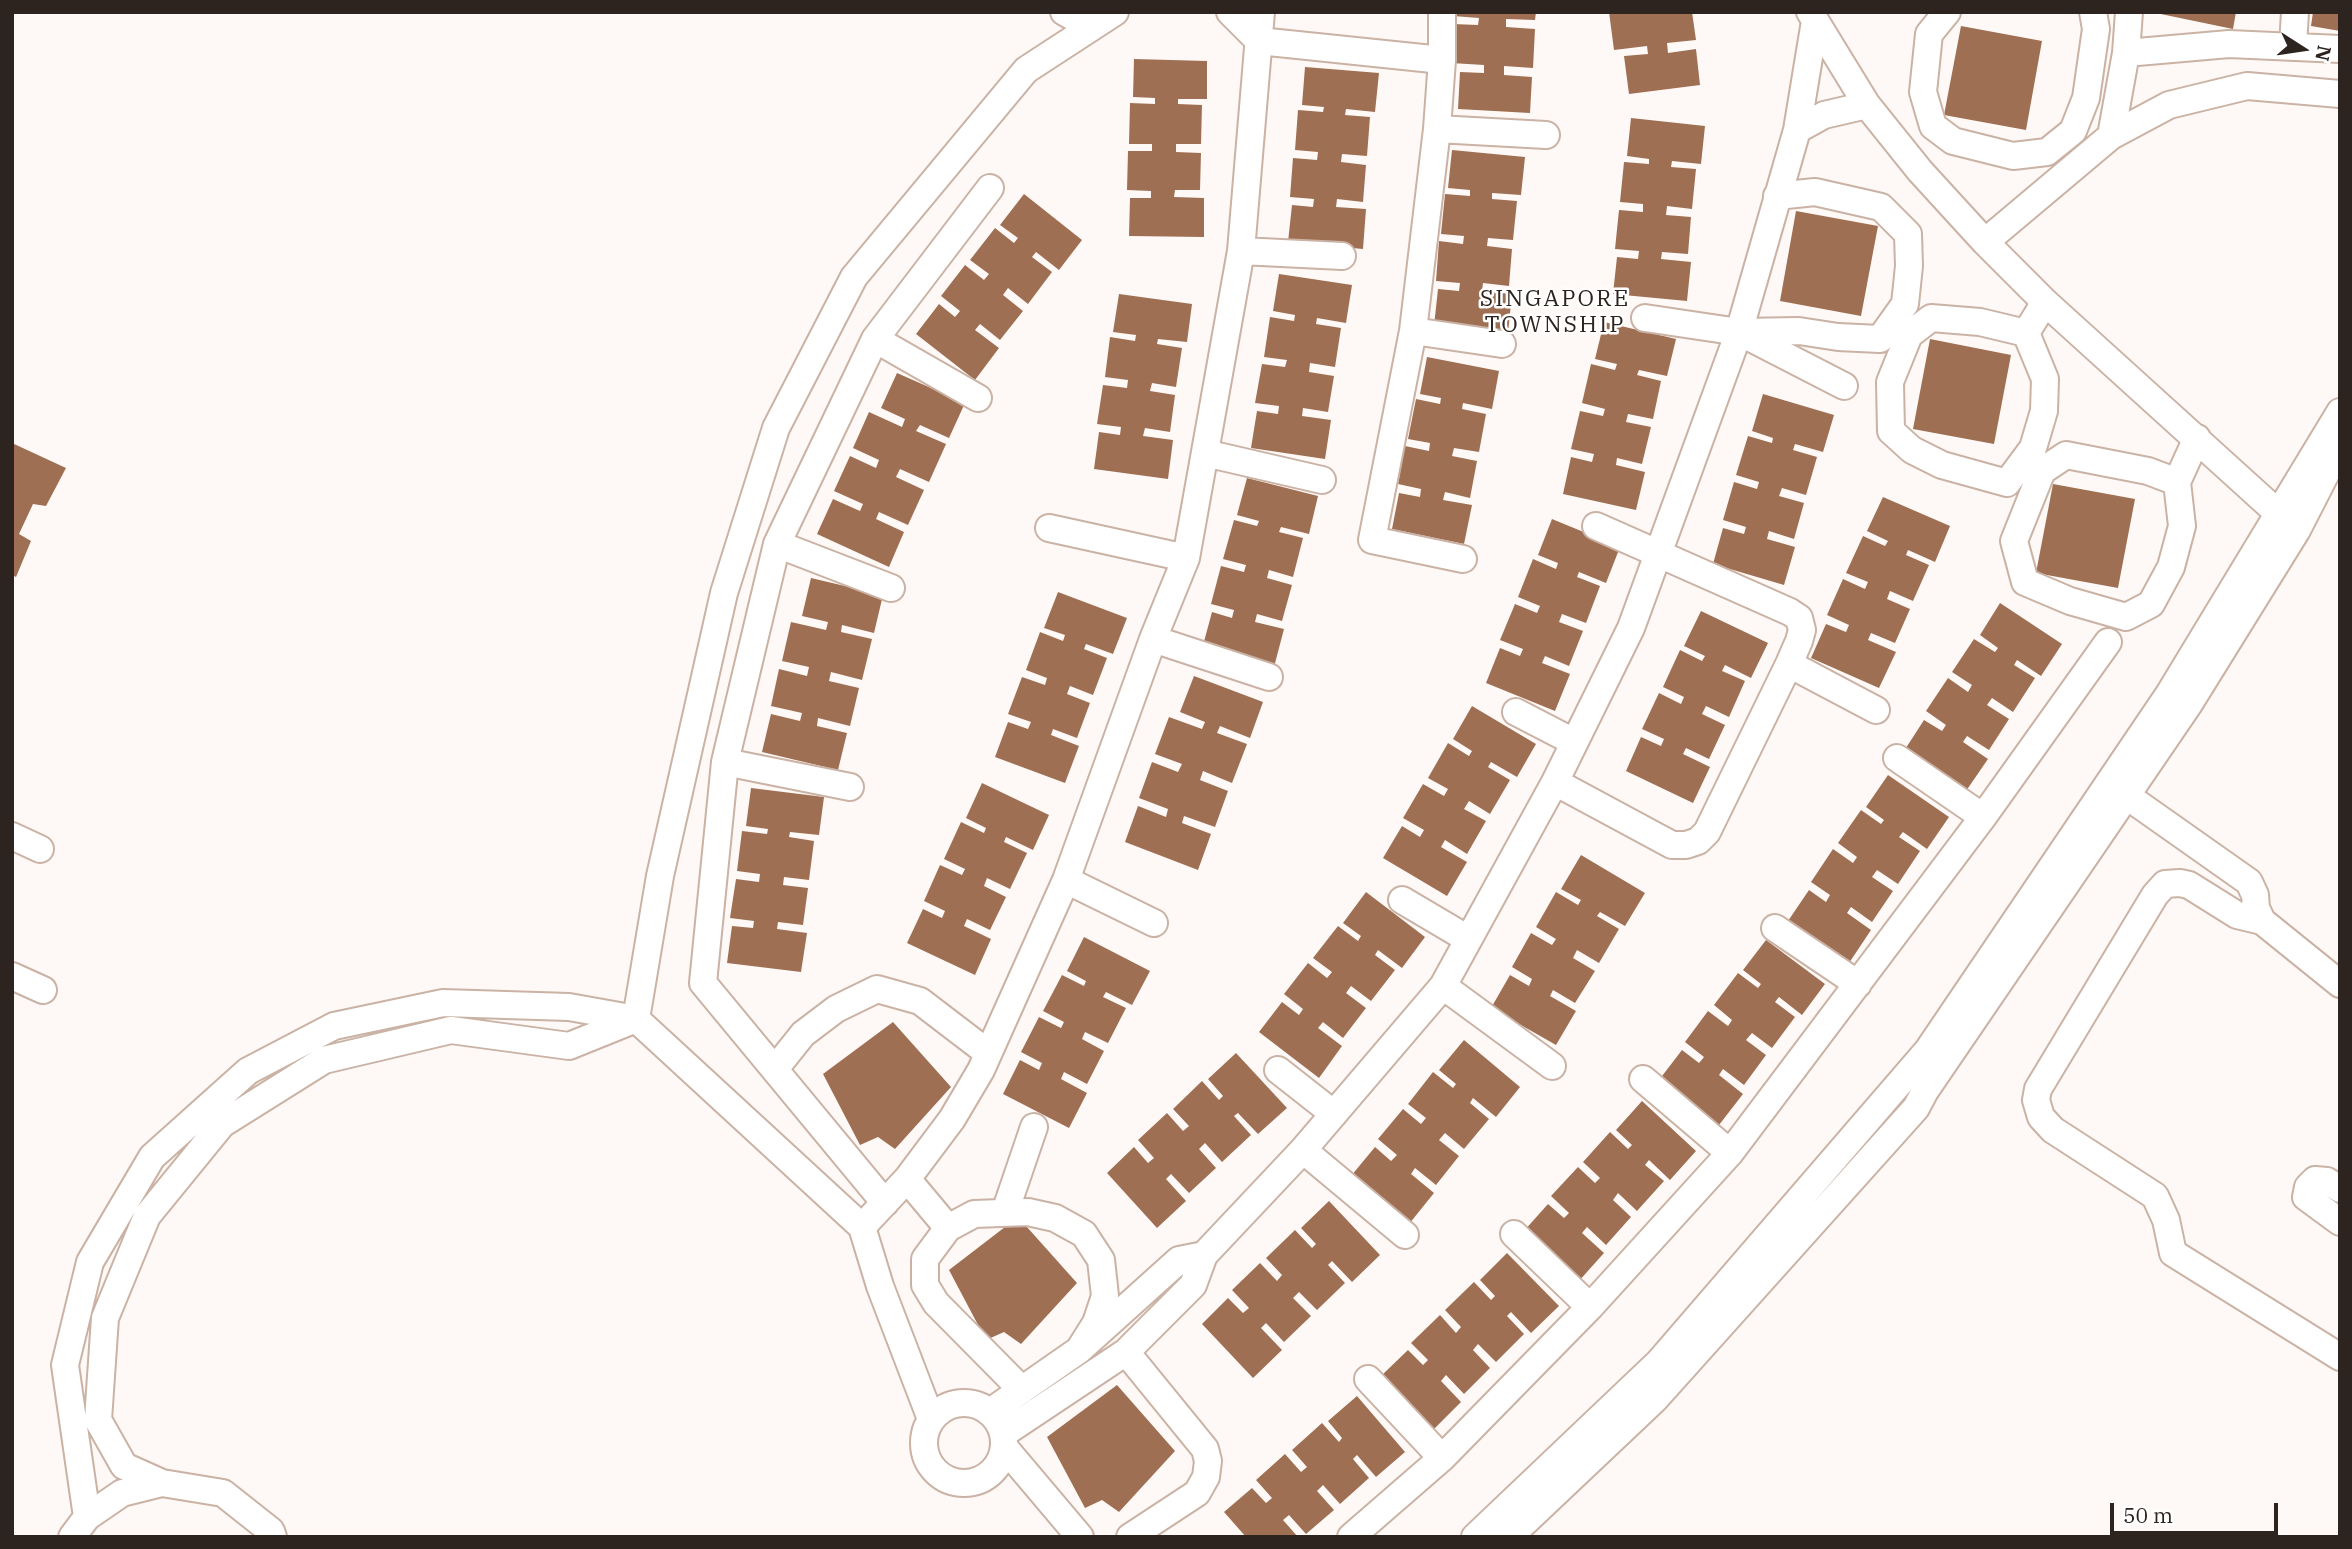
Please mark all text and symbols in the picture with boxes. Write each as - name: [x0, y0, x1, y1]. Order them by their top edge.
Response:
- north arrow: [2268, 14, 2338, 84]
- text: N: [2310, 44, 2337, 63]
- district label: SINGAPORE TOWNSHIP: [1481, 285, 1629, 339]
- scale bar: [2114, 1490, 2282, 1534]
- text: 50 m: [2123, 1501, 2173, 1529]

